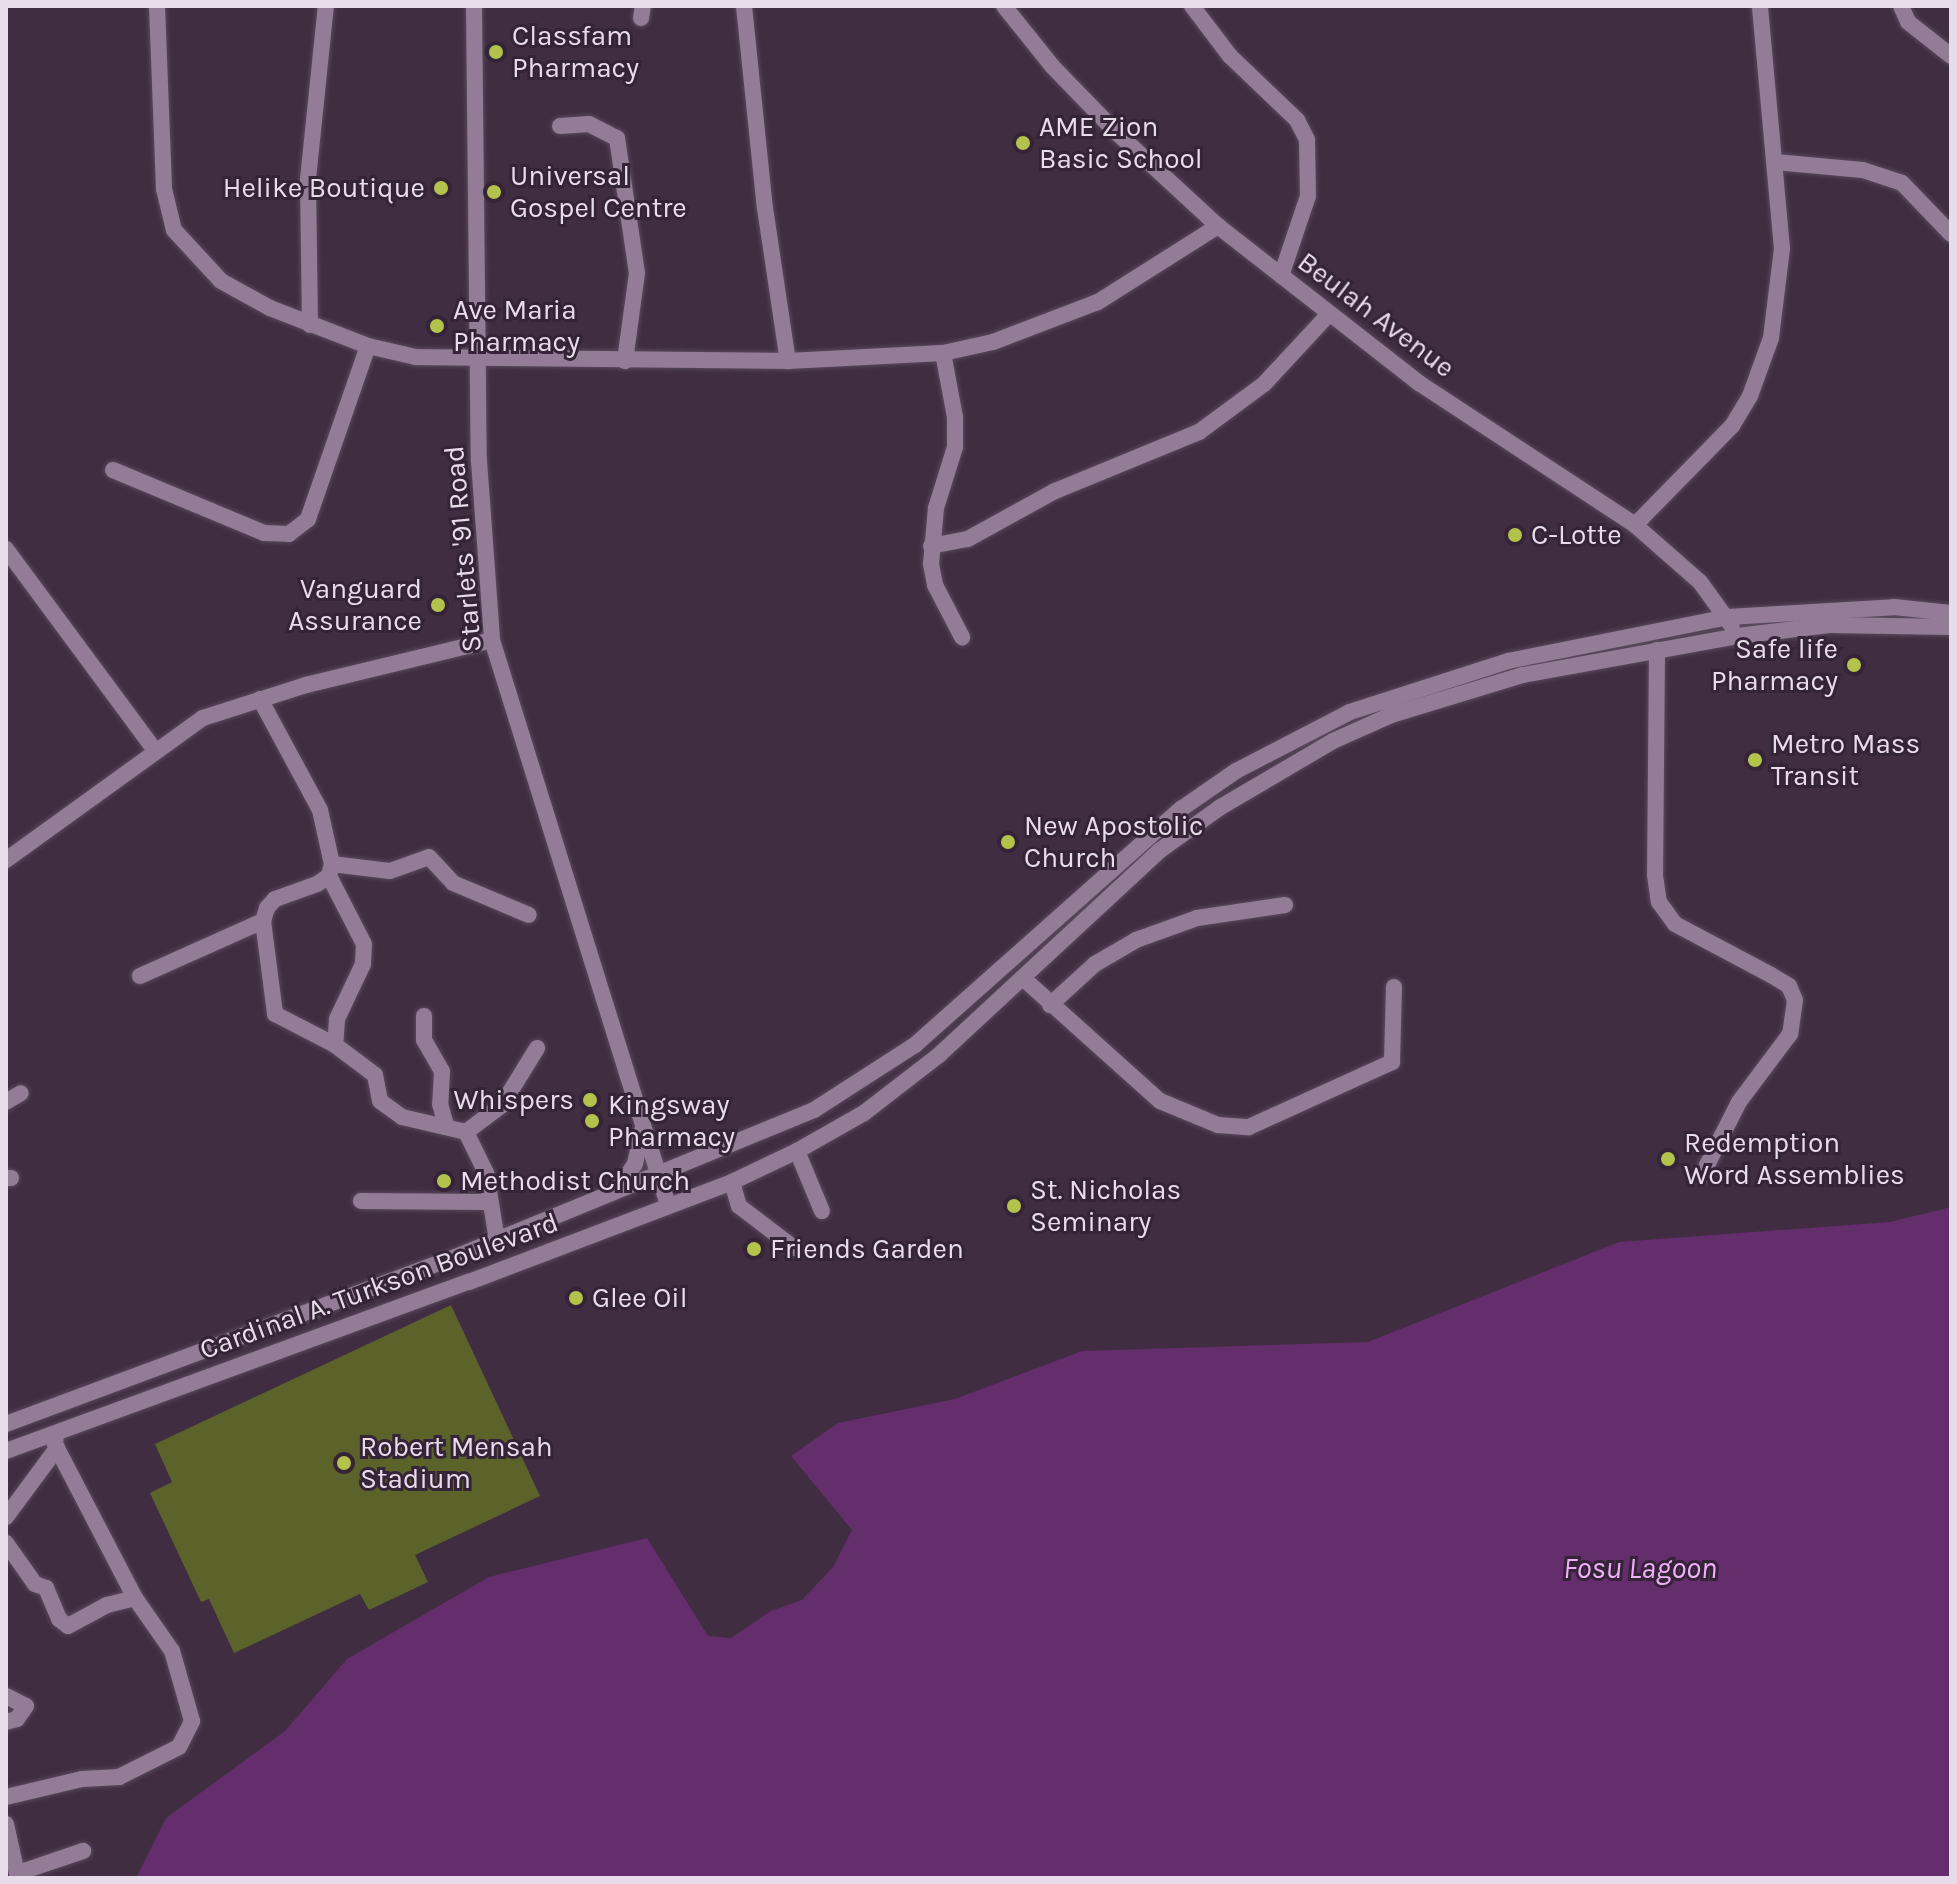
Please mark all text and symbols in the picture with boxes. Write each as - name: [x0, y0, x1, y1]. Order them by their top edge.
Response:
- place label: Classfam Pharmacy: [512, 19, 639, 85]
- marker: Classfam Pharmacy: [487, 43, 505, 61]
- place label: AME Zion Basic School: [1039, 110, 1203, 176]
- marker: AME Zion Basic School: [1014, 134, 1032, 152]
- place label: Universal Gospel Centre: [510, 159, 687, 225]
- place label: Helike Boutique: [223, 171, 425, 205]
- marker: Helike Boutique: [432, 179, 450, 197]
- marker: Universal Gospel Centre: [485, 183, 503, 201]
- street label: Beulah Avenue: [1291, 245, 1461, 385]
- place label: Ave Maria Pharmacy: [453, 293, 580, 359]
- marker: Ave Maria Pharmacy: [428, 317, 446, 335]
- street label: Starlets '91 Road: [437, 444, 489, 654]
- place label: C-Lotte: [1531, 518, 1622, 552]
- marker: C-Lotte: [1506, 526, 1524, 544]
- place label: Vanguard Assurance: [288, 572, 422, 638]
- marker: Vanguard Assurance: [429, 596, 447, 614]
- place label: Safe life Pharmacy: [1711, 632, 1838, 698]
- marker: Safe life Pharmacy: [1845, 656, 1863, 674]
- place label: Metro Mass Transit: [1771, 727, 1920, 793]
- marker: Metro Mass Transit: [1746, 751, 1764, 769]
- place label: New Apostolic Church: [1024, 809, 1203, 875]
- marker: New Apostolic Church: [999, 833, 1017, 851]
- place label: Whispers: [453, 1083, 574, 1117]
- place label: Kingsway Pharmacy: [608, 1088, 735, 1154]
- marker: Whispers: [581, 1091, 599, 1109]
- marker: Kingsway Pharmacy: [583, 1112, 601, 1130]
- place label: Redemption Word Assemblies: [1684, 1126, 1905, 1192]
- marker: Redemption Word Assemblies: [1659, 1150, 1677, 1168]
- place label: Methodist Church: [460, 1164, 690, 1198]
- marker: Methodist Church: [435, 1172, 453, 1190]
- place label: St. Nicholas Seminary: [1030, 1173, 1181, 1239]
- marker: St. Nicholas Seminary: [1005, 1197, 1023, 1215]
- street label: Cardinal A. Turkson Boulevard: [195, 1205, 563, 1367]
- place label: Friends Garden: [770, 1232, 964, 1266]
- marker: Friends Garden: [745, 1240, 763, 1258]
- place label: Glee Oil: [592, 1281, 688, 1315]
- marker: Glee Oil: [567, 1289, 585, 1307]
- place label: Robert Mensah Stadium: [360, 1430, 553, 1496]
- marker: Robert Mensah Stadium: [335, 1454, 353, 1472]
- water label: Fosu Lagoon: [1563, 1550, 1717, 1586]

